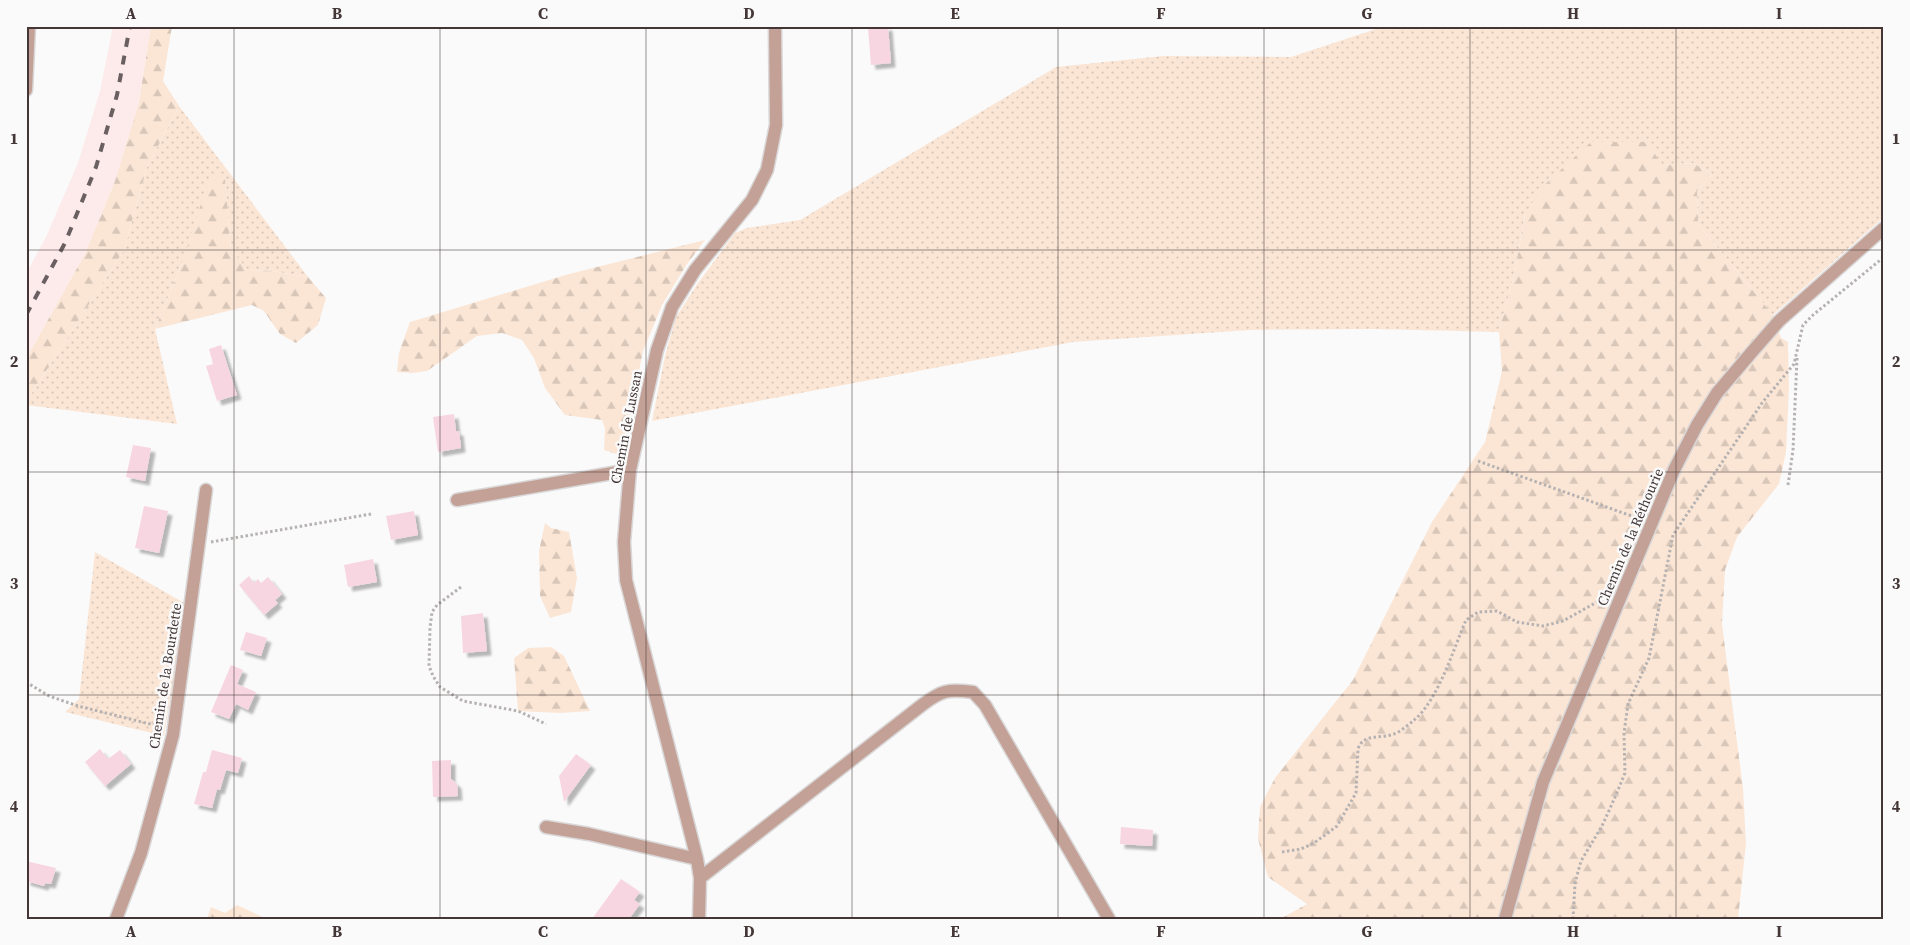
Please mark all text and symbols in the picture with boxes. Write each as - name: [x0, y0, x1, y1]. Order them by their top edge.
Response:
- text: A: [126, 2, 137, 24]
- text: B: [332, 2, 343, 24]
- text: C: [538, 2, 548, 24]
- text: D: [743, 2, 755, 24]
- text: E: [950, 2, 960, 24]
- text: F: [1156, 2, 1166, 24]
- text: G: [1362, 2, 1373, 24]
- text: H: [1567, 2, 1579, 24]
- text: I: [1776, 2, 1782, 24]
- text: 1: [10, 127, 18, 149]
- text: 1: [1892, 127, 1900, 149]
- text: 2: [10, 350, 19, 372]
- text: 2: [1892, 350, 1901, 372]
- street label: Chemin de Lussan: [605, 368, 647, 485]
- street label: Chemin de la Réthourie: [1592, 465, 1668, 609]
- text: 3: [10, 572, 19, 594]
- text: 3: [1892, 572, 1901, 594]
- street label: Chemin de la Bourdette: [144, 602, 186, 750]
- text: 4: [10, 795, 19, 817]
- text: 4: [1892, 795, 1901, 817]
- text: A: [126, 920, 137, 942]
- text: B: [332, 920, 343, 942]
- text: C: [538, 920, 548, 942]
- text: D: [743, 920, 755, 942]
- text: E: [950, 920, 960, 942]
- text: F: [1156, 920, 1166, 942]
- text: G: [1362, 920, 1373, 942]
- text: H: [1567, 920, 1579, 942]
- text: I: [1776, 920, 1782, 942]

